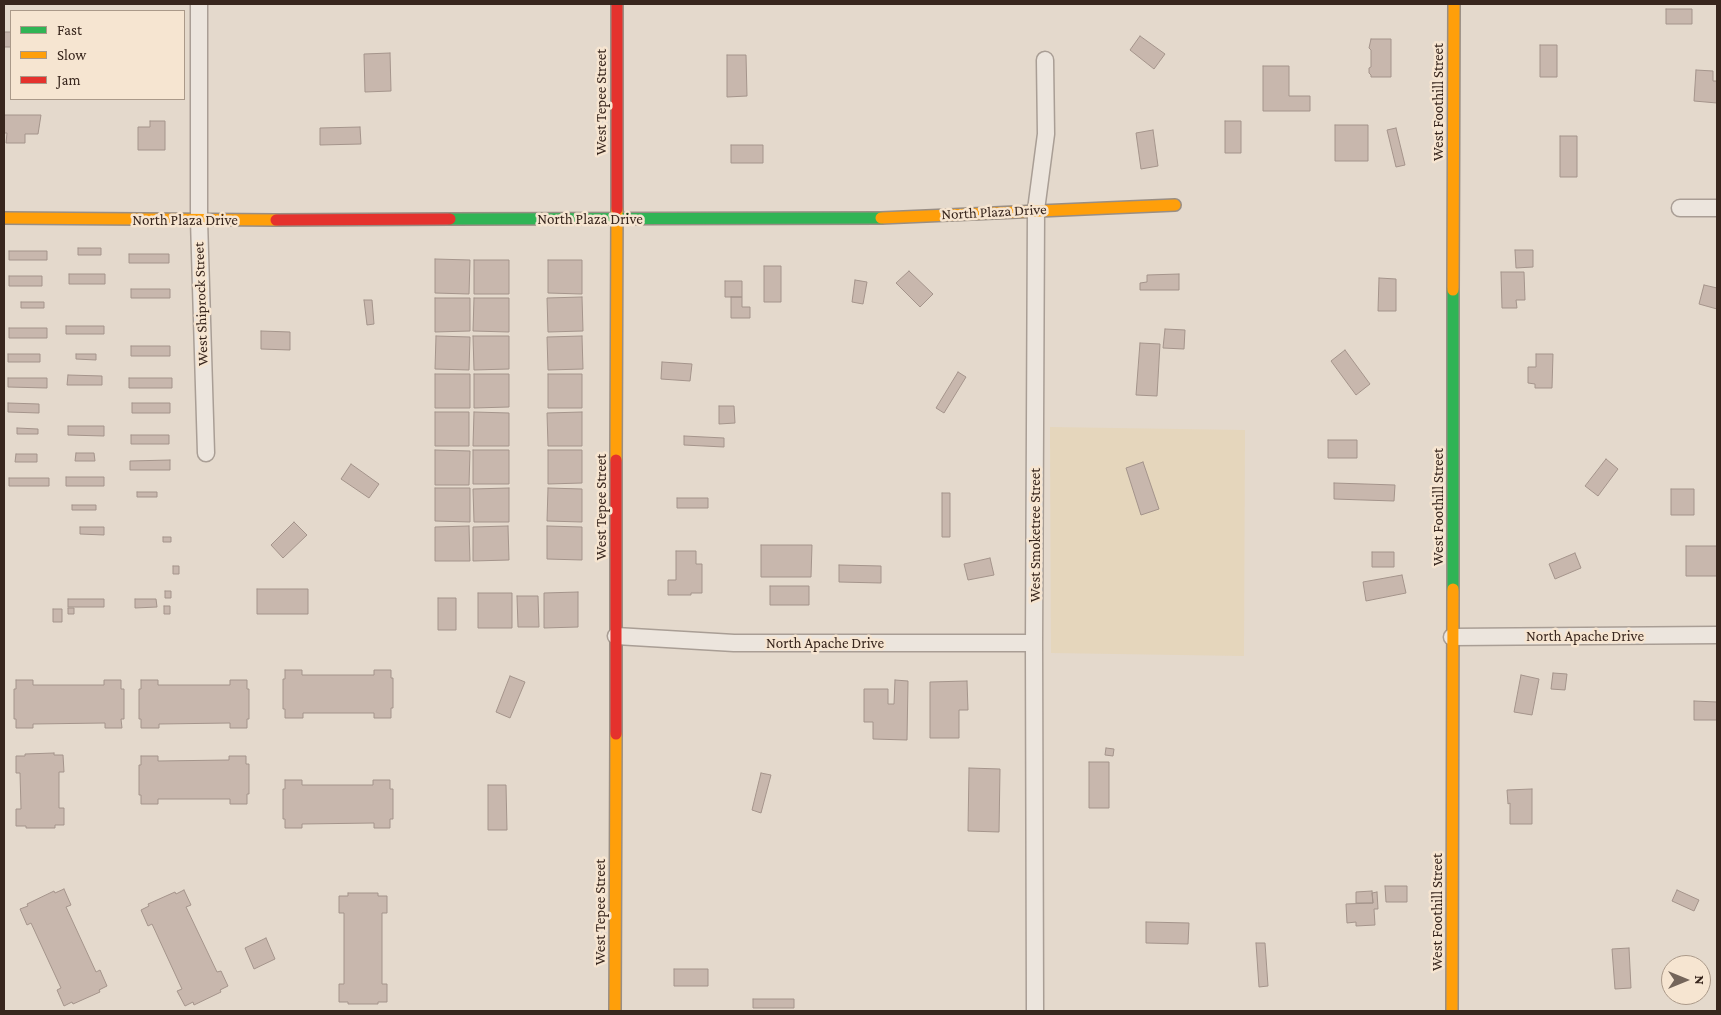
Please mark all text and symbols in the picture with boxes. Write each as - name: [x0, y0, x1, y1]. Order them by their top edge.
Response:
- legend: [10, 10, 185, 100]
- text: Fast: [57, 22, 82, 38]
- street label: West Foothill Street: [1429, 43, 1447, 161]
- text: Slow: [57, 47, 86, 63]
- street label: West Tepee Street: [592, 49, 610, 155]
- text: Jam: [57, 72, 80, 88]
- street label: North Plaza Drive: [941, 200, 1047, 224]
- street label: North Plaza Drive: [537, 210, 643, 228]
- street label: North Plaza Drive: [132, 211, 238, 229]
- street label: West Shiprock Street: [190, 242, 212, 366]
- street label: West Foothill Street: [1429, 448, 1447, 566]
- street label: West Tepee Street: [592, 454, 610, 560]
- street label: West Smoketree Street: [1026, 468, 1044, 602]
- street label: North Apache Drive: [1526, 627, 1644, 645]
- street label: North Apache Drive: [766, 634, 884, 652]
- street label: West Foothill Street: [1428, 853, 1446, 971]
- street label: West Tepee Street: [591, 859, 609, 965]
- north arrow: [1661, 955, 1711, 1005]
- text: N: [1692, 975, 1708, 985]

